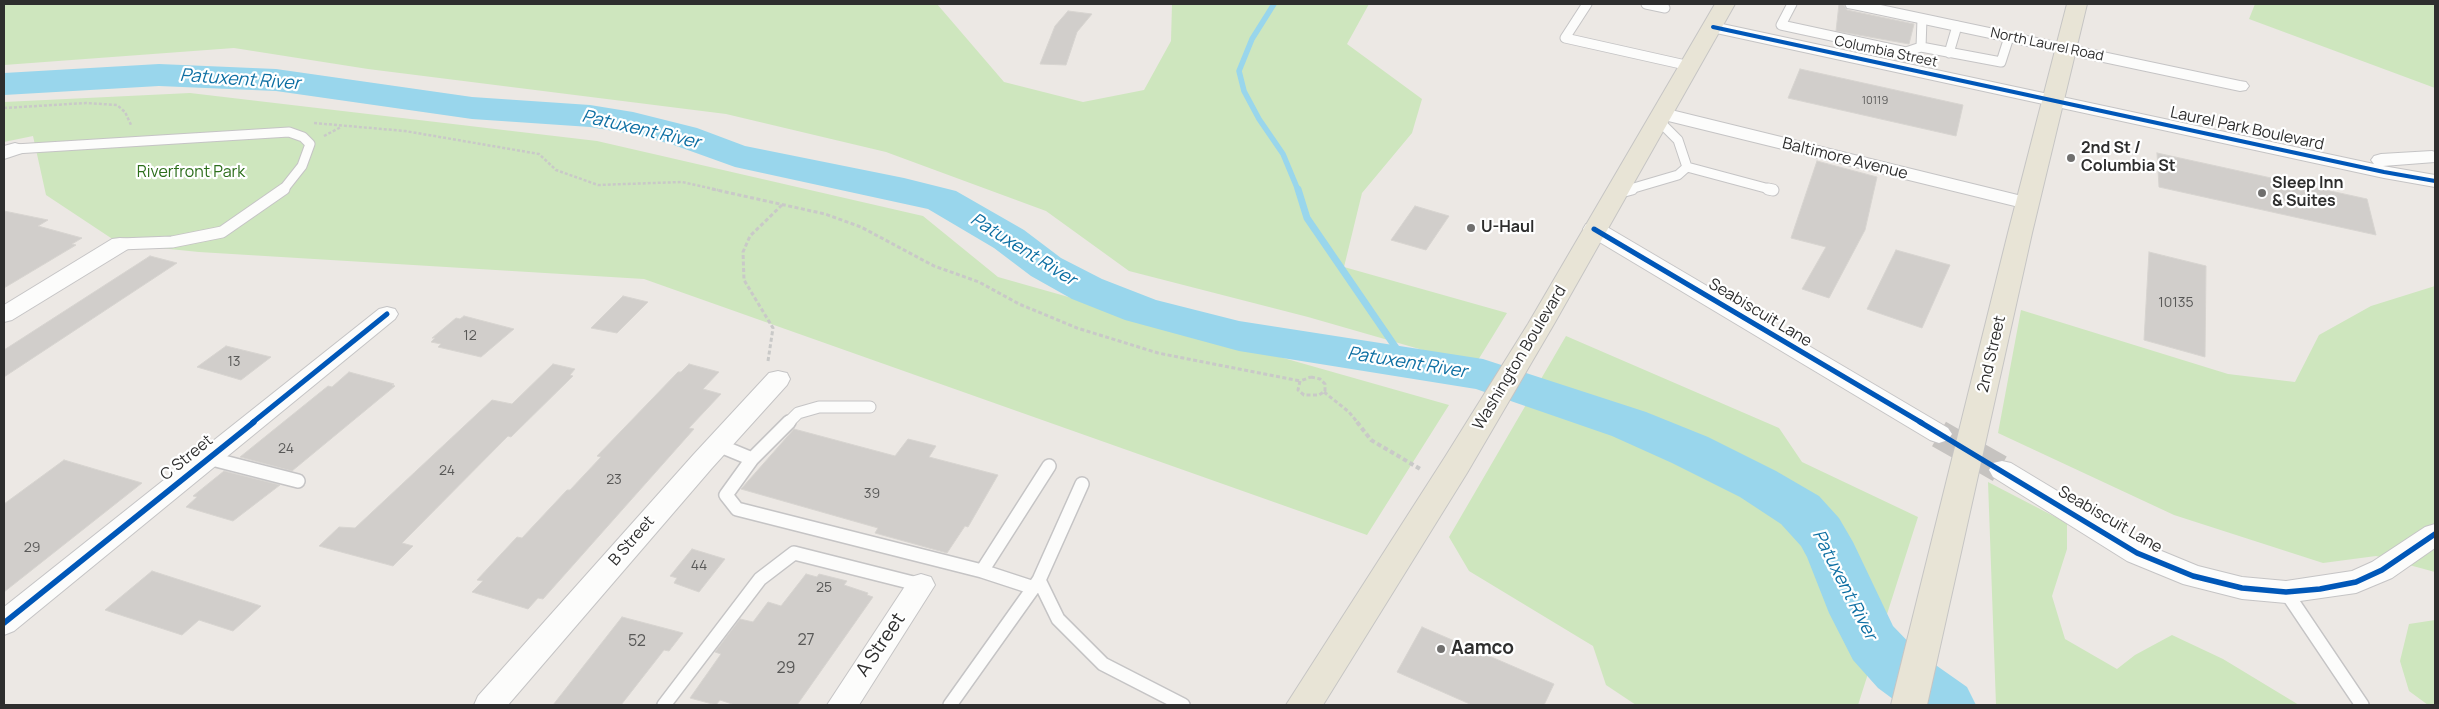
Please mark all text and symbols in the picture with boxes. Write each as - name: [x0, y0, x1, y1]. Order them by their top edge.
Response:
- street label: North Laurel Road: [1989, 25, 2105, 65]
- street label: Columbia Street: [1833, 33, 1939, 71]
- water label: Patuxent River: [179, 65, 301, 95]
- house number: 10119: [1862, 94, 1888, 108]
- street label: Laurel Park Boulevard: [2168, 103, 2326, 155]
- water label: Patuxent River: [580, 106, 702, 154]
- street label: Baltimore Avenue: [1780, 134, 1910, 184]
- place label: 2nd St / Columbia St: [2081, 139, 2176, 177]
- marker: 2nd St / Columbia St: [2065, 152, 2077, 164]
- park label: Riverfront Park: [137, 163, 245, 183]
- place label: Sleep Inn & Suites: [2272, 174, 2344, 212]
- marker: Sleep Inn & Suites: [2256, 187, 2268, 199]
- water label: Patuxent River: [966, 209, 1080, 291]
- place label: U-Haul: [1481, 218, 1534, 238]
- marker: U-Haul: [1465, 222, 1477, 234]
- street label: Seabiscuit Lane: [1705, 275, 1815, 351]
- street label: Washington Boulevard: [1469, 282, 1571, 434]
- house number: 10135: [2158, 295, 2194, 311]
- street label: 2nd Street: [1974, 314, 2010, 394]
- house number: 12: [463, 328, 477, 344]
- water label: Patuxent River: [1346, 343, 1468, 383]
- house number: 13: [227, 354, 241, 370]
- street label: C Street: [157, 431, 217, 485]
- house number: 24: [278, 441, 294, 457]
- house number: 24: [439, 463, 455, 479]
- house number: 23: [606, 472, 622, 488]
- street label: Seabiscuit Lane: [2054, 482, 2166, 558]
- house number: 39: [864, 486, 880, 502]
- street label: B Street: [605, 512, 659, 570]
- water label: Patuxent River: [1807, 526, 1881, 644]
- house number: 29: [24, 540, 40, 556]
- house number: 44: [691, 558, 707, 574]
- house number: 25: [816, 580, 832, 596]
- street label: A Street: [852, 609, 910, 681]
- house number: 27: [797, 631, 815, 651]
- house number: 52: [628, 632, 646, 652]
- place label: Aamco: [1451, 638, 1514, 660]
- marker: Aamco: [1435, 643, 1447, 655]
- house number: 29: [776, 659, 796, 679]

